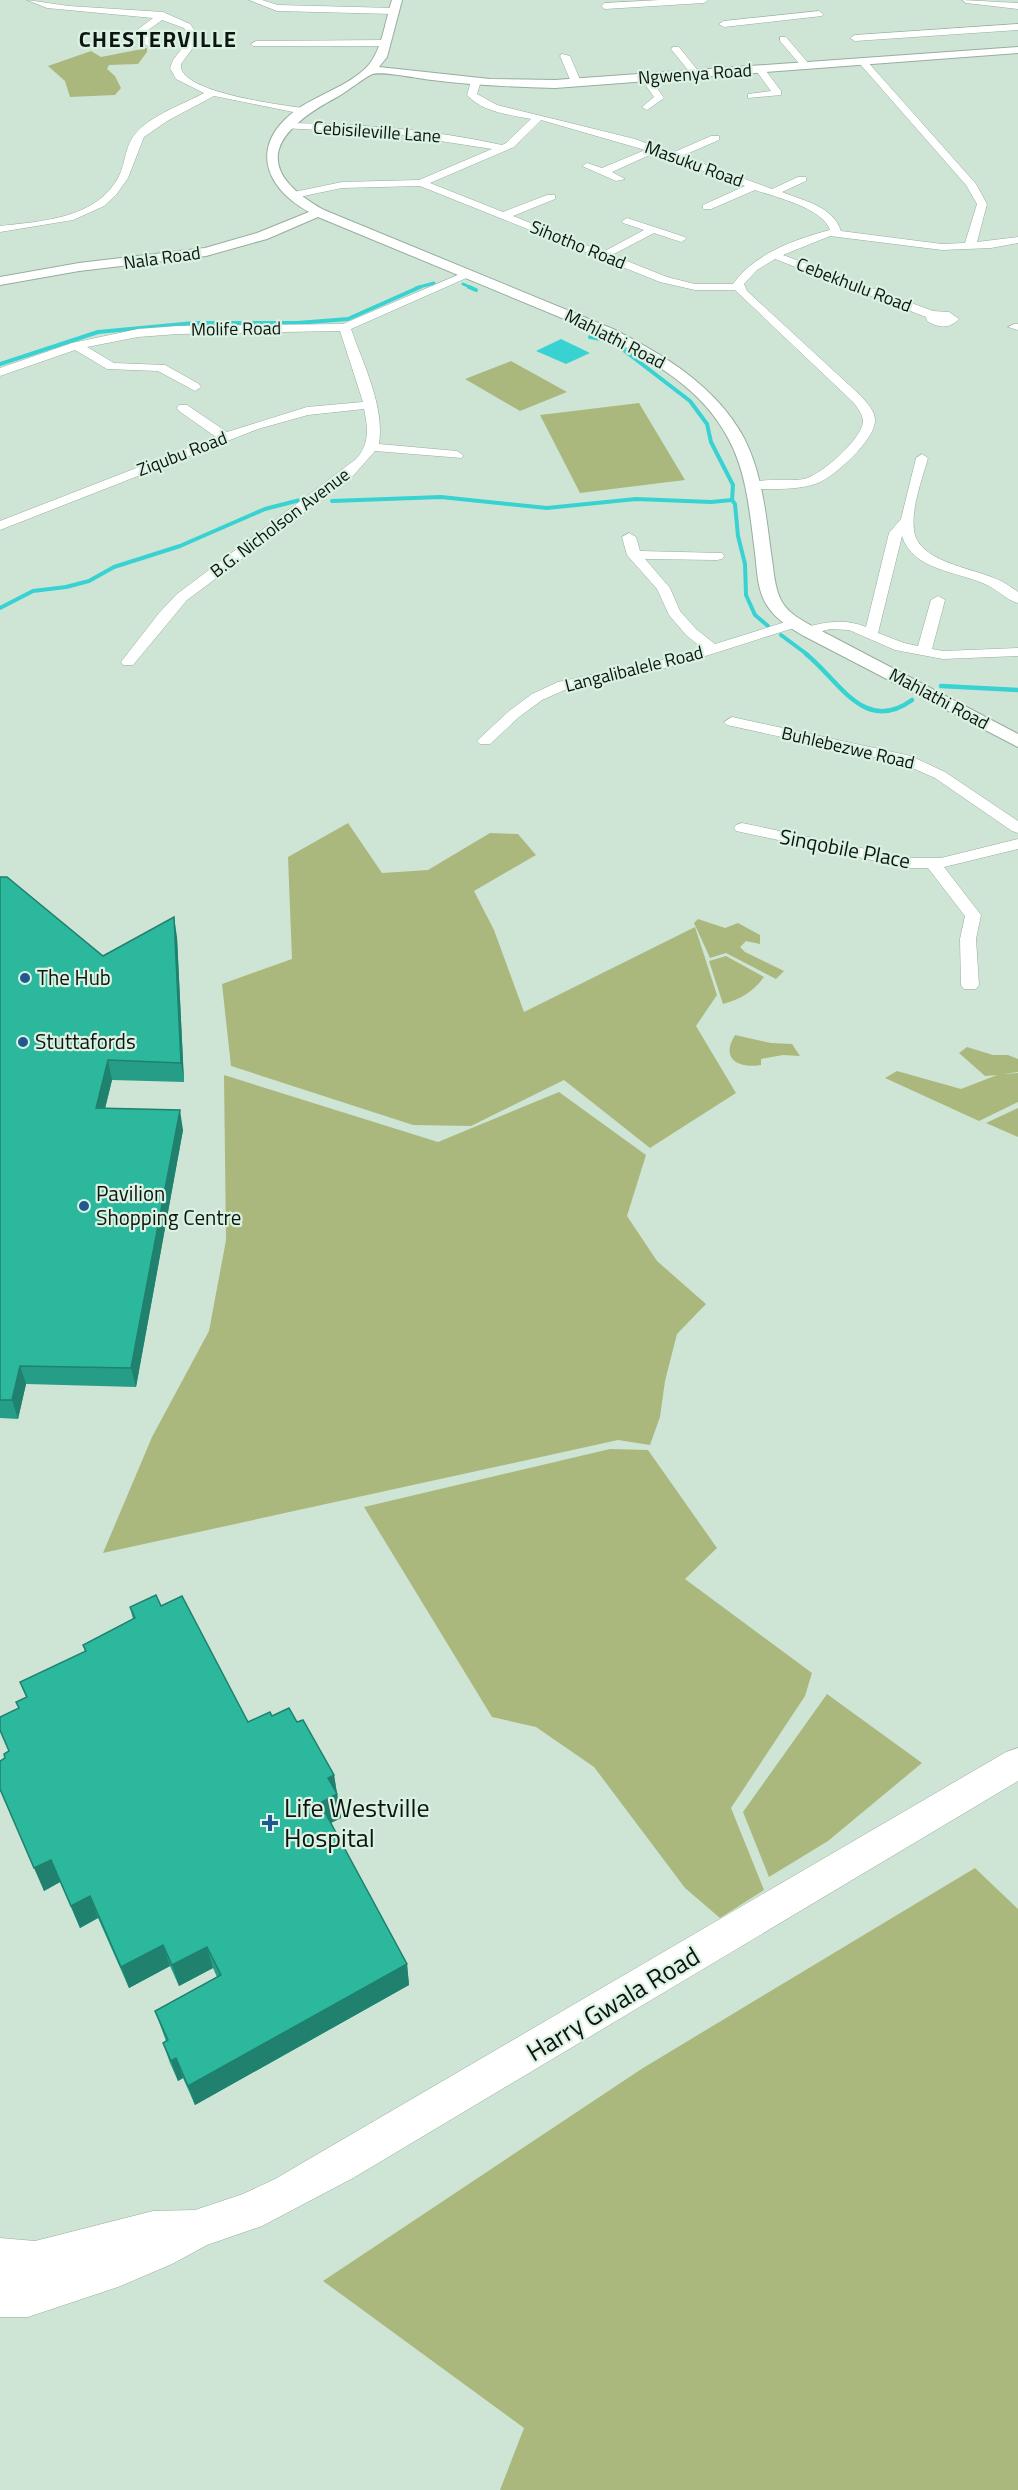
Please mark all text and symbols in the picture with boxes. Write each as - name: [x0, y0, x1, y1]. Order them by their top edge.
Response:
- district label: CHESTERVILLE: [79, 22, 237, 56]
- street label: Ngwenya Road: [637, 56, 753, 91]
- street label: Cebisileville Lane: [312, 114, 442, 149]
- street label: Masuku Road: [641, 133, 747, 194]
- street label: Sihotho Road: [526, 213, 630, 276]
- street label: Nala Road: [122, 239, 202, 276]
- street label: Cebekhulu Road: [793, 250, 916, 319]
- street label: Mahlathi Road: [560, 302, 670, 376]
- street label: Molife Road: [191, 314, 281, 343]
- street label: Ziqubu Road: [133, 424, 231, 483]
- street label: B.G. Nicholson Avenue: [204, 461, 355, 584]
- street label: Langalibalele Road: [562, 638, 706, 699]
- street label: Mahlathi Road: [884, 661, 994, 736]
- street label: Buhlebezwe Road: [779, 719, 917, 776]
- street label: Sinqobile Place: [777, 820, 913, 876]
- place label: The Hub: [37, 961, 111, 993]
- marker: The Hub: [18, 971, 32, 985]
- place label: Stuttafords: [35, 1025, 136, 1057]
- marker: Stuttafords: [16, 1035, 30, 1049]
- place label: Pavilion Shopping Centre: [96, 1177, 241, 1233]
- marker: Pavilion Shopping Centre: [77, 1199, 91, 1213]
- place label: Life Westville Hospital: [284, 1788, 430, 1857]
- marker: Life Westville Hospital: [261, 1814, 279, 1832]
- street label: Harry Gwala Road: [519, 1936, 707, 2071]

